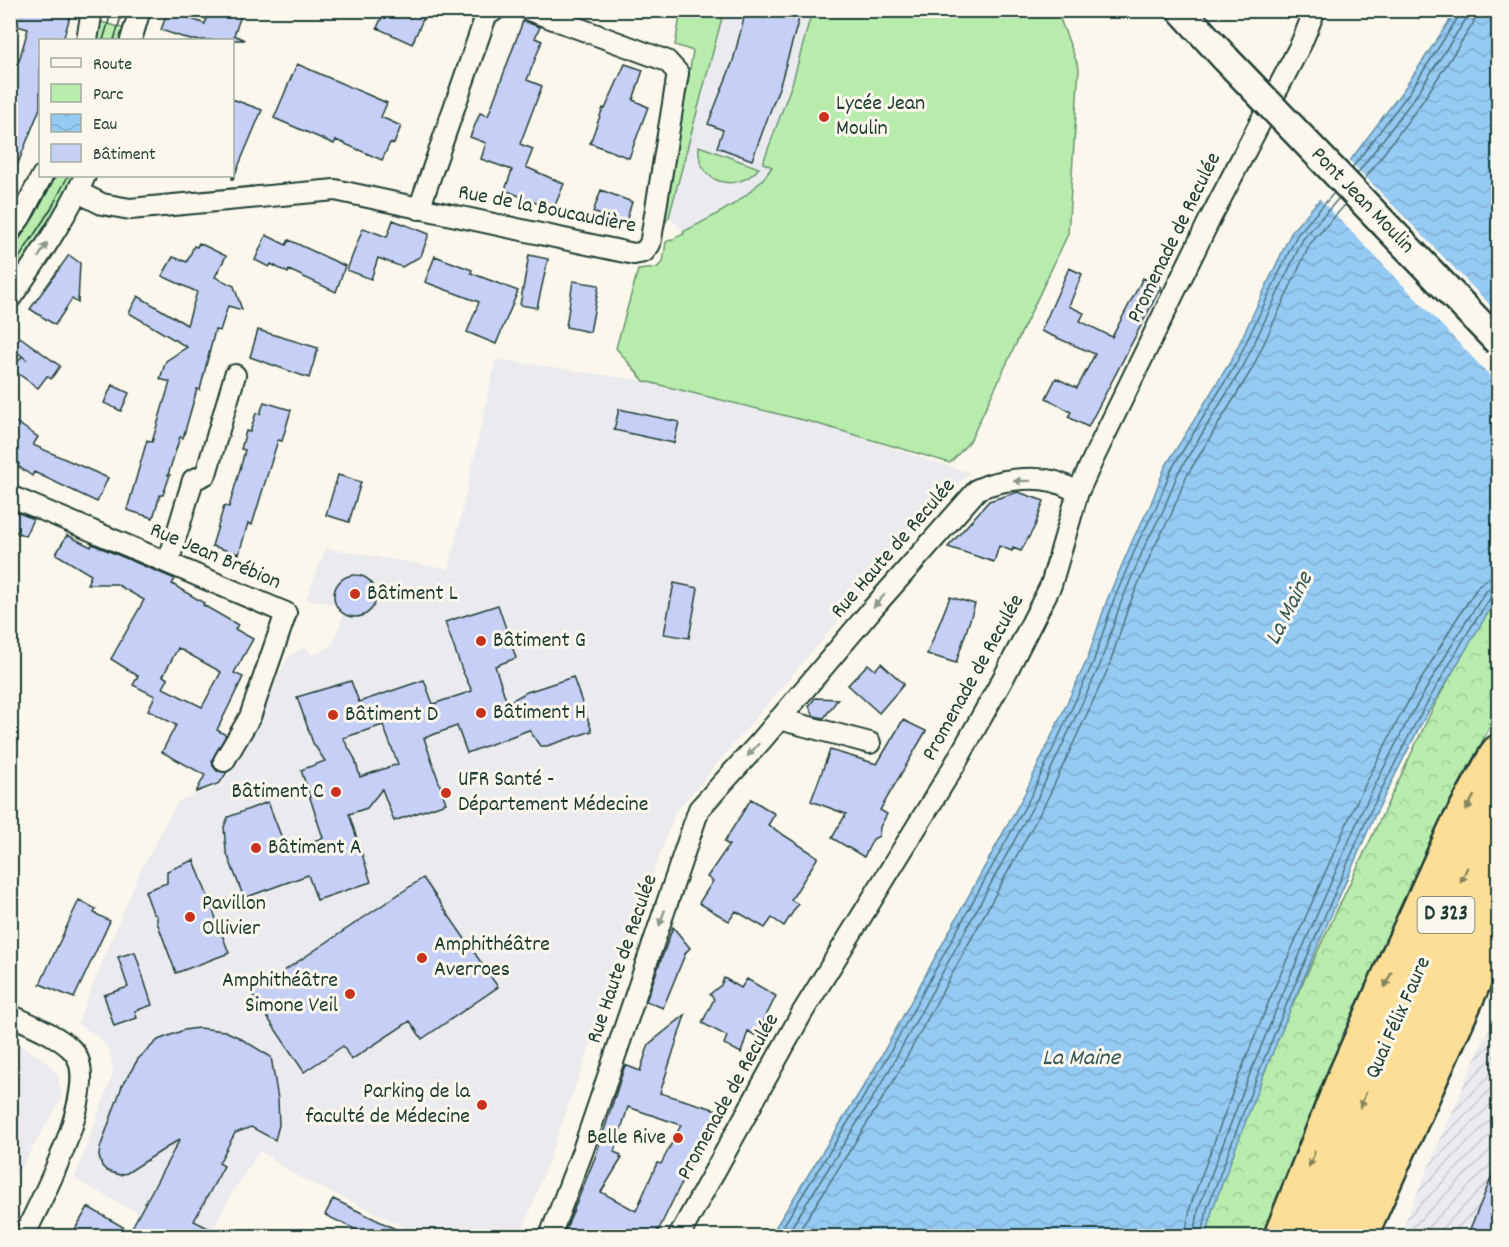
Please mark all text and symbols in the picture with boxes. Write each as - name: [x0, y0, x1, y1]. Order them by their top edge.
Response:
- legend: [39, 39, 234, 177]
- text: Route: [93, 53, 132, 78]
- text: Parc: [93, 83, 124, 108]
- place label: Lycée Jean Moulin: [836, 89, 925, 145]
- marker: Lycée Jean Moulin: [817, 110, 831, 124]
- text: Eau: [93, 113, 117, 138]
- street label: Pont Jean Moulin: [1303, 141, 1421, 261]
- text: Bâtiment: [93, 143, 156, 168]
- street label: Promenade de Reculée: [1120, 147, 1230, 329]
- street label: Rue de la Boucaudière: [455, 178, 639, 242]
- one-way arrow: [37, 242, 48, 258]
- street label: Rue Haute de Reculée: [824, 472, 964, 626]
- one-way arrow: [1013, 476, 1032, 485]
- street label: Rue Jean Brébion: [145, 515, 285, 599]
- water label: La Maine: [1257, 565, 1323, 651]
- place label: Bâtiment L: [367, 579, 458, 610]
- marker: Bâtiment L: [348, 587, 362, 601]
- street label: Promenade de Reculée: [915, 589, 1033, 767]
- one-way arrow: [873, 593, 886, 608]
- place label: Bâtiment G: [493, 626, 586, 657]
- marker: Bâtiment G: [474, 634, 488, 648]
- place label: Bâtiment H: [493, 698, 586, 729]
- place label: Bâtiment D: [345, 700, 438, 731]
- marker: Bâtiment H: [474, 706, 488, 720]
- marker: Bâtiment D: [326, 708, 340, 722]
- one-way arrow: [747, 742, 760, 757]
- place label: UFR Santé - Département Médecine: [458, 765, 648, 821]
- place label: Bâtiment C: [231, 777, 324, 808]
- marker: Bâtiment C: [329, 785, 343, 799]
- marker: UFR Santé - Département Médecine: [439, 786, 453, 800]
- one-way arrow: [1465, 795, 1475, 812]
- place label: Bâtiment A: [268, 833, 362, 864]
- marker: Bâtiment A: [249, 841, 263, 855]
- one-way arrow: [1459, 866, 1469, 884]
- street label: Rue Haute de Reculée: [580, 870, 666, 1048]
- place label: Pavillon Ollivier: [202, 889, 266, 945]
- road number: D 323: [1418, 897, 1474, 933]
- one-way arrow: [657, 909, 667, 927]
- marker: Pavillon Ollivier: [183, 910, 197, 924]
- place label: Amphithéâtre Averroes: [434, 930, 550, 986]
- marker: Amphithéâtre Averroes: [415, 951, 429, 965]
- street label: Quai Félix Faure: [1358, 952, 1440, 1084]
- place label: Amphithéâtre Simone Veil: [222, 966, 338, 1022]
- one-way arrow: [1383, 971, 1392, 988]
- marker: Amphithéâtre Simone Veil: [343, 987, 357, 1001]
- street label: Promenade de Reculée: [670, 1008, 788, 1186]
- water label: La Maine: [1042, 1042, 1121, 1076]
- place label: Parking de la faculté de Médecine: [306, 1077, 471, 1133]
- one-way arrow: [1358, 1092, 1368, 1110]
- marker: Parking de la faculté de Médecine: [475, 1098, 489, 1112]
- place label: Belle Rive: [587, 1123, 666, 1154]
- marker: Belle Rive: [671, 1131, 685, 1145]
- one-way arrow: [1307, 1150, 1316, 1168]

